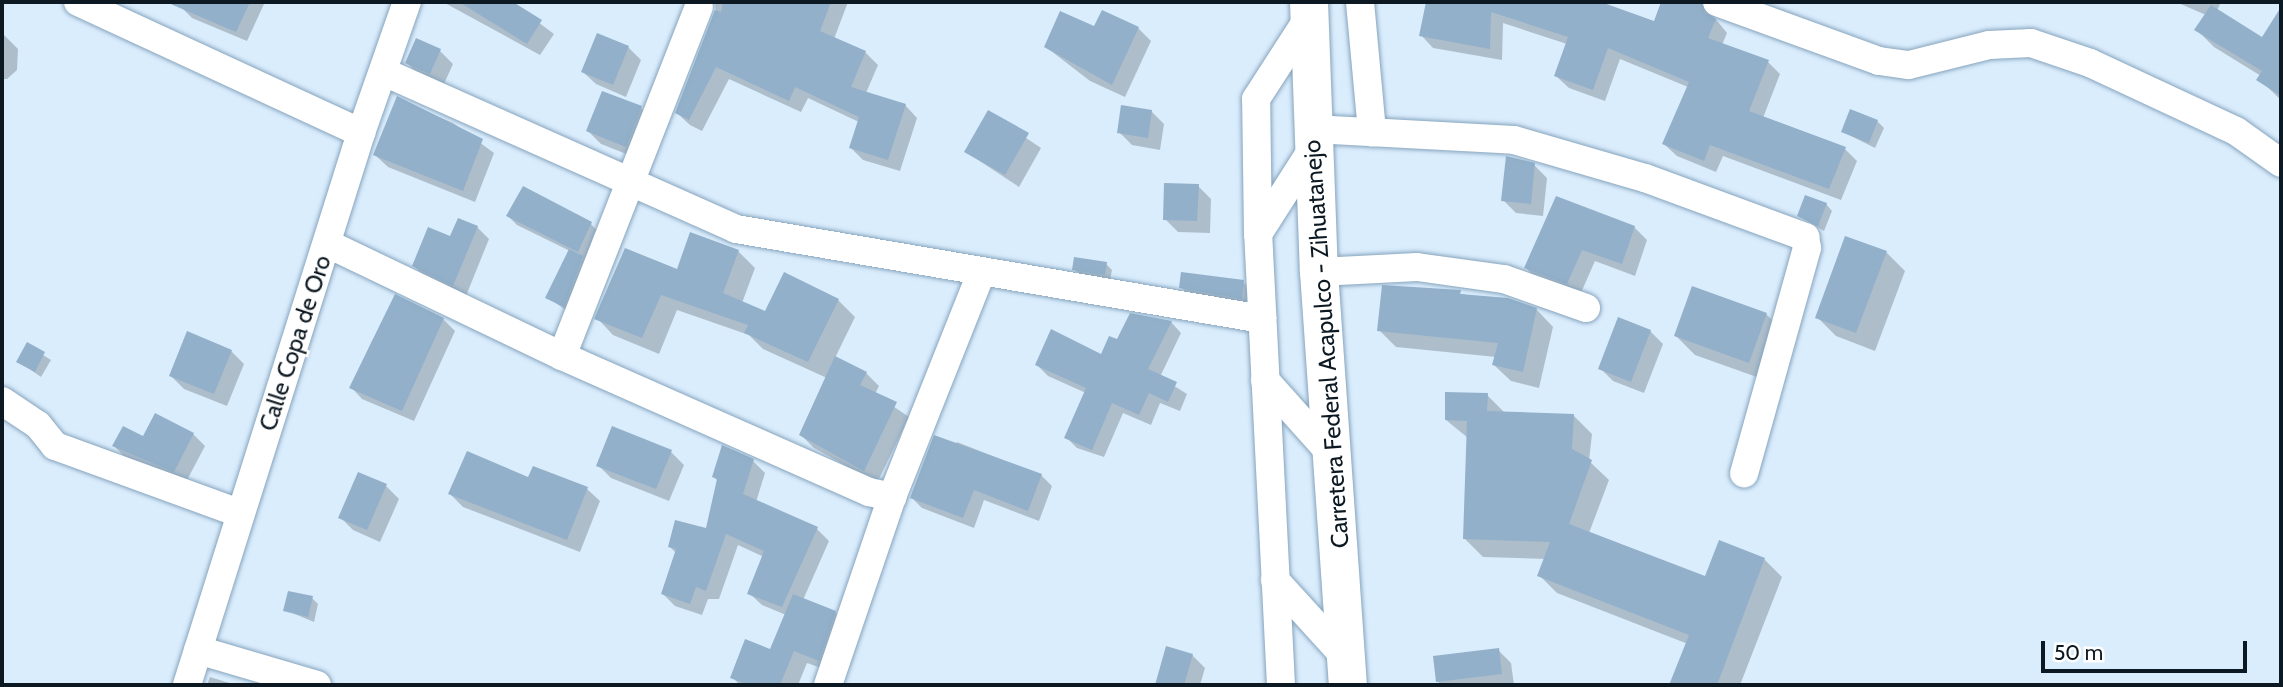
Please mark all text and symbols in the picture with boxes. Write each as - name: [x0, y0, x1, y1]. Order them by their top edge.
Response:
- street label: Carretera Federal Acapulco - Zihuatanejo: [1297, 139, 1355, 549]
- street label: Calle Copa de Oro: [253, 252, 337, 434]
- scale bar: [2045, 628, 2252, 672]
- text: 50 m: [2054, 640, 2103, 665]

